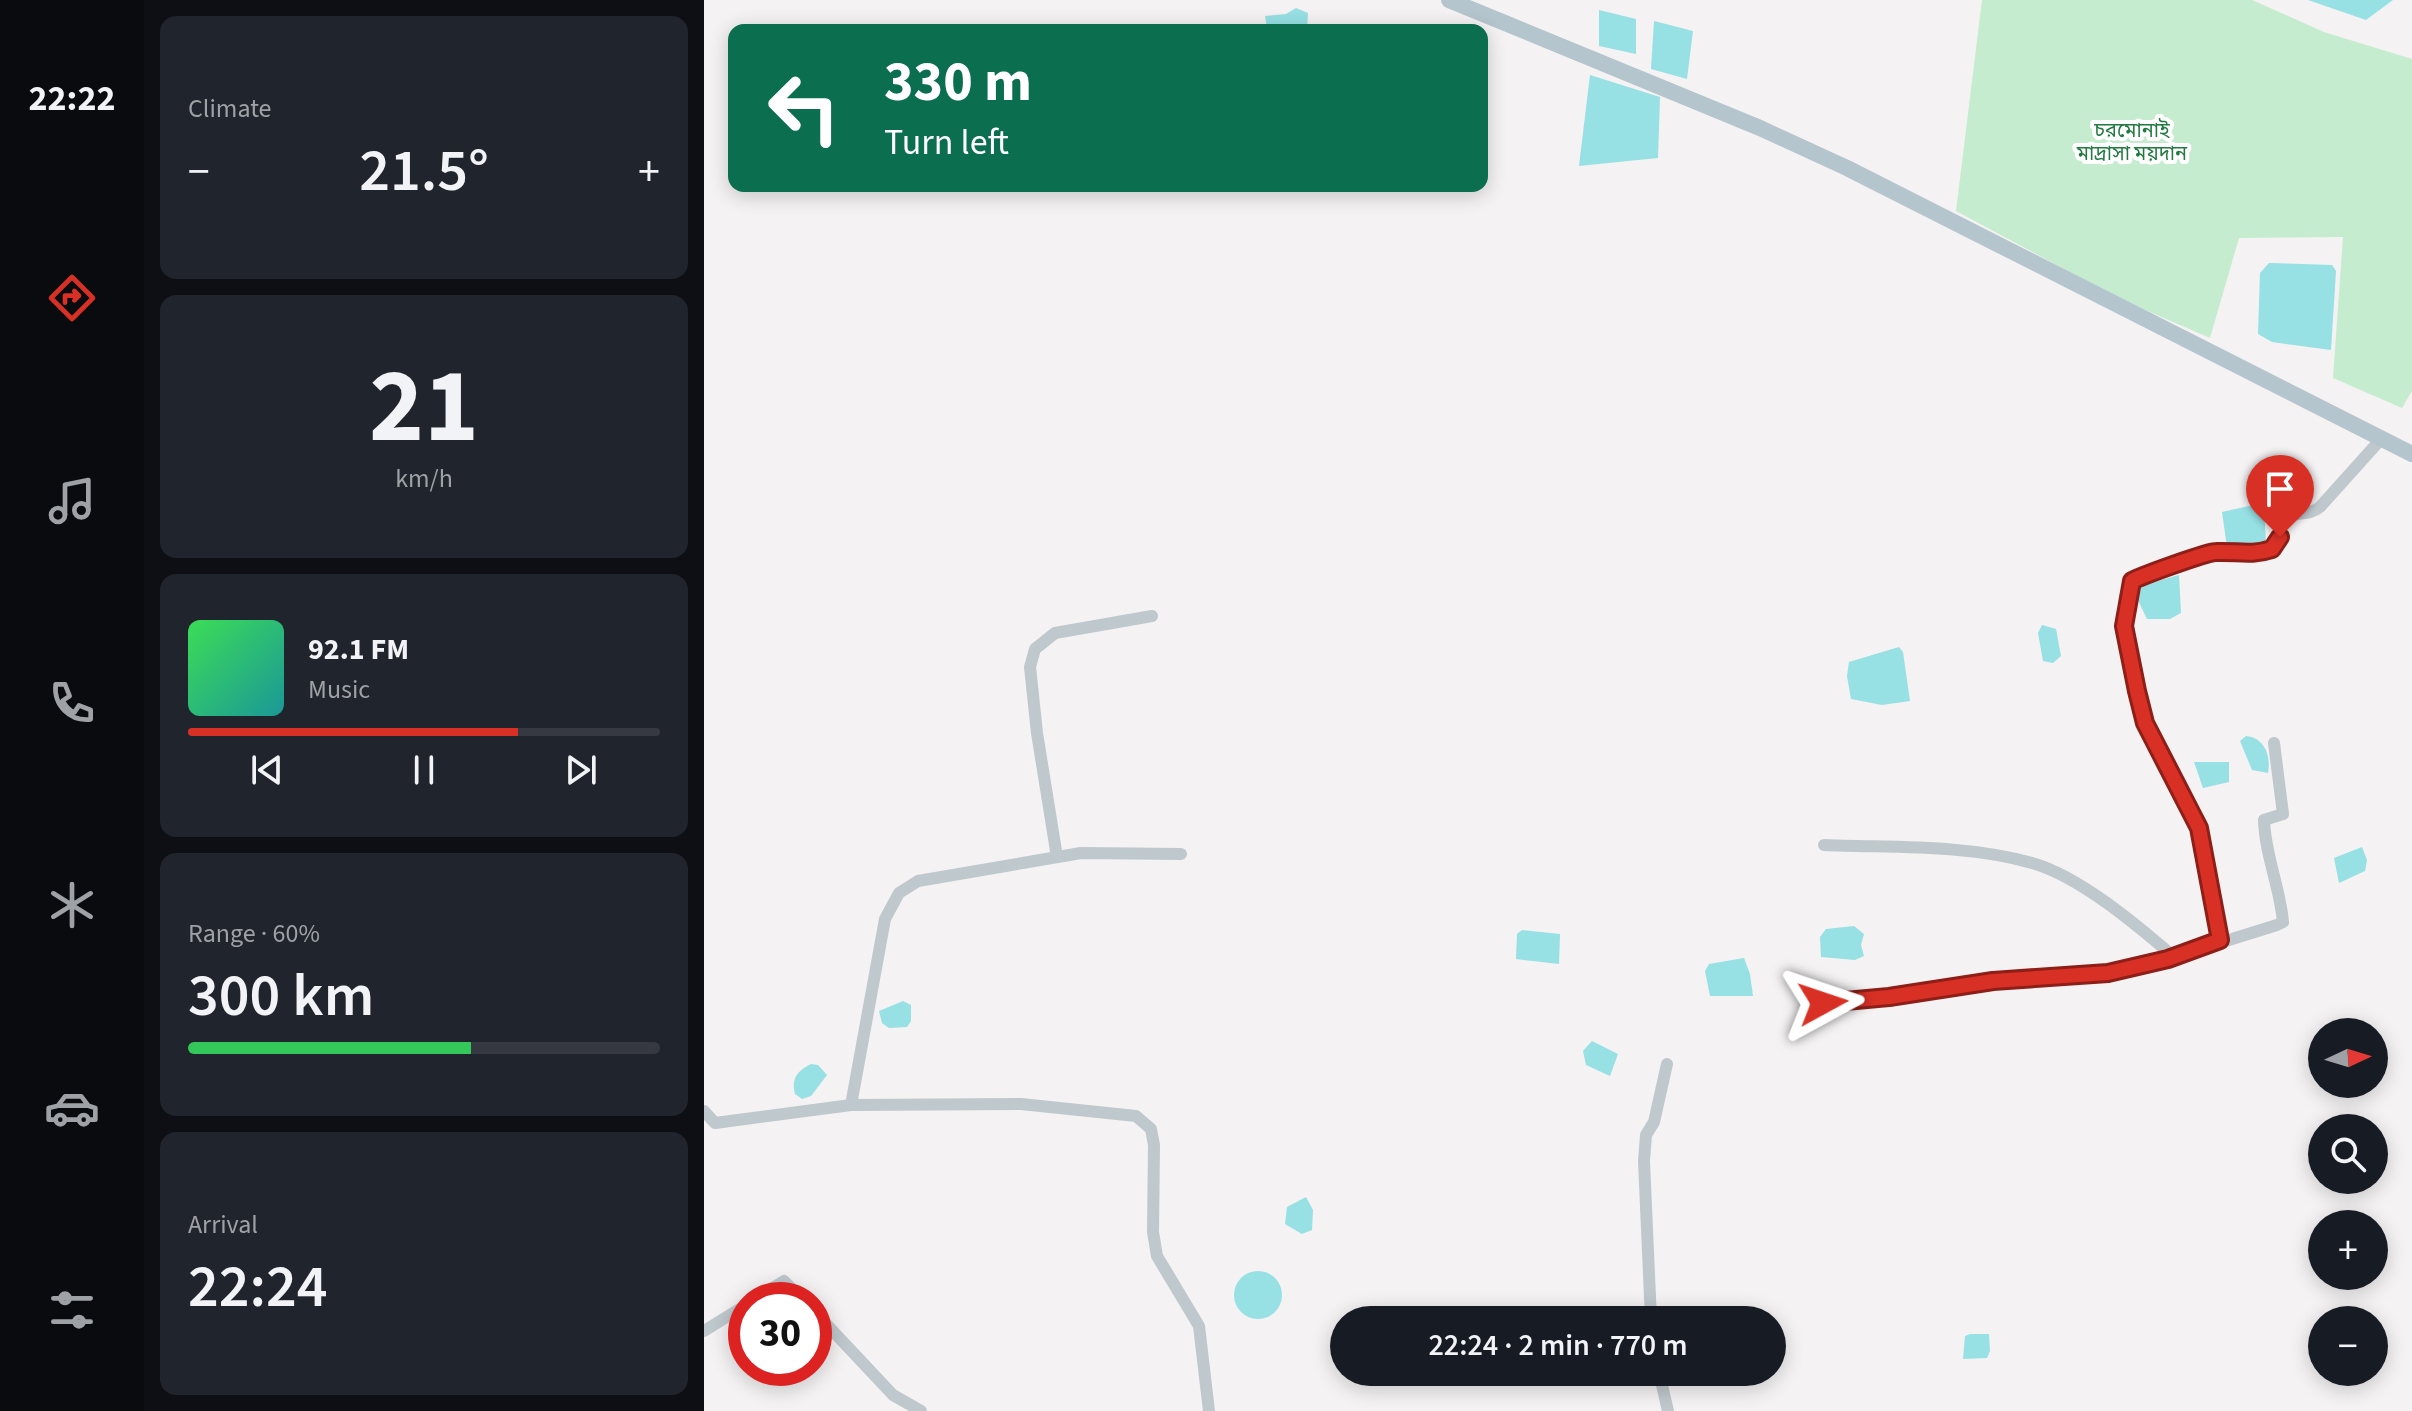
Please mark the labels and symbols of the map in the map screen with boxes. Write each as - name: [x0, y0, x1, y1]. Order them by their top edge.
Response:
- park label: চরমোনাই মাদ্রাসা ময়দান: [2076, 117, 2188, 168]
- pin: [2246, 455, 2314, 537]
- position arrow: [1781, 961, 1865, 1045]
- north arrow: [2308, 1018, 2388, 1098]
- speed limit sign: 30: [728, 1282, 832, 1386]

